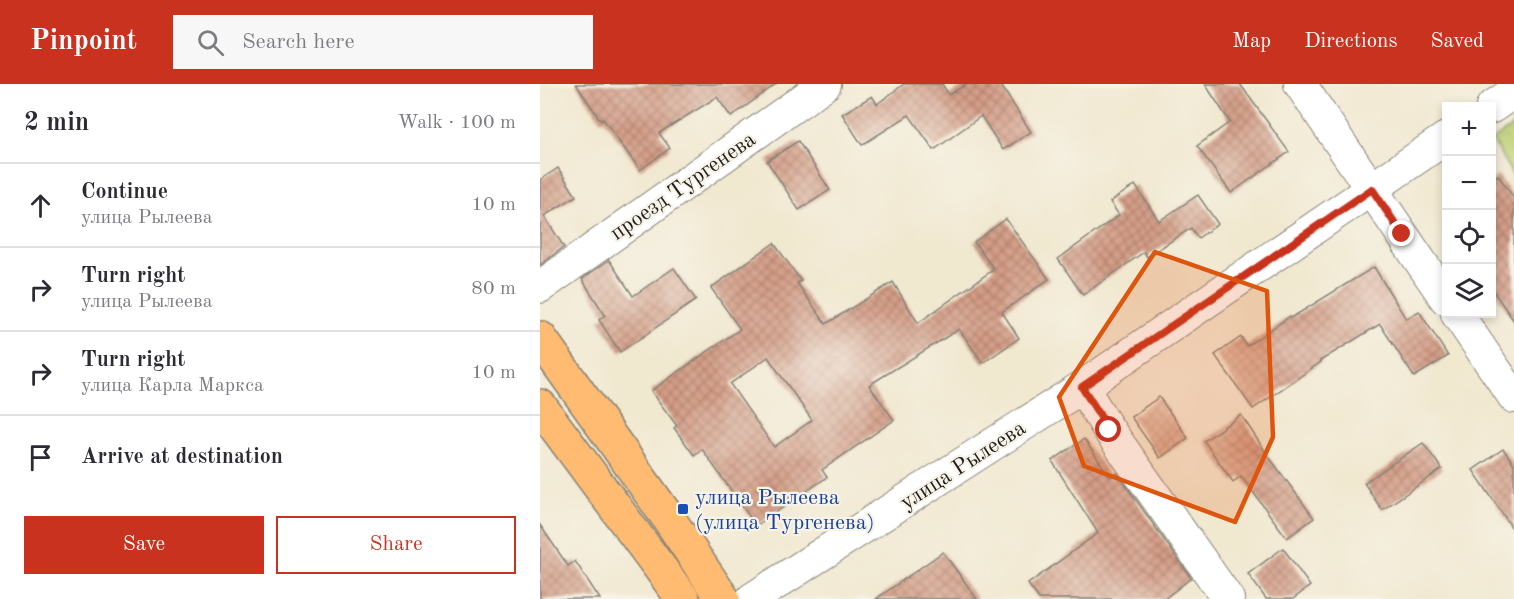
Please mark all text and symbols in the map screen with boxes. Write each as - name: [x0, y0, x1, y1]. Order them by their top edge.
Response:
- search box: [173, 15, 593, 69]
- icon: search: [194, 26, 227, 59]
- text: Pinpoint: [30, 28, 137, 56]
- text: Search here: [242, 31, 355, 53]
- text: Map: [1232, 31, 1271, 52]
- text: Directions: [1304, 31, 1398, 52]
- text: Saved: [1431, 31, 1484, 52]
- map controls: [1442, 102, 1496, 318]
- button: +: [1442, 102, 1496, 156]
- text: 2 min: [24, 110, 89, 136]
- text: Walk · 100 m: [397, 113, 516, 133]
- street label: проезд Тургенева: [606, 128, 760, 245]
- button: −: [1442, 156, 1496, 210]
- text: Continue: [81, 181, 168, 203]
- icon: ahead: [24, 189, 57, 222]
- text: 10 m: [471, 195, 516, 215]
- text: улица Рылеева: [81, 208, 213, 228]
- button: locate: [1442, 210, 1496, 264]
- route end: [1388, 220, 1414, 246]
- button: layers: [1442, 264, 1496, 318]
- text: Turn right: [81, 265, 185, 287]
- icon: right: [24, 273, 57, 306]
- text: 80 m: [471, 279, 516, 299]
- text: улица Рылеева: [81, 292, 213, 312]
- text: Turn right: [81, 349, 185, 371]
- icon: right: [24, 357, 57, 390]
- text: 10 m: [471, 363, 516, 383]
- text: улица Карла Маркса: [81, 376, 264, 396]
- route start: [1095, 416, 1121, 442]
- street label: улица Рылеева: [896, 417, 1030, 514]
- icon: arrive: [24, 441, 57, 474]
- text: Arrive at destination: [81, 446, 283, 468]
- place label: улица Рылеева (улица Тургенева): [695, 487, 875, 534]
- marker: улица Рылеева (улица Тургенева): [676, 502, 690, 516]
- button: Save: [24, 516, 264, 574]
- button: Share: [276, 516, 516, 574]

